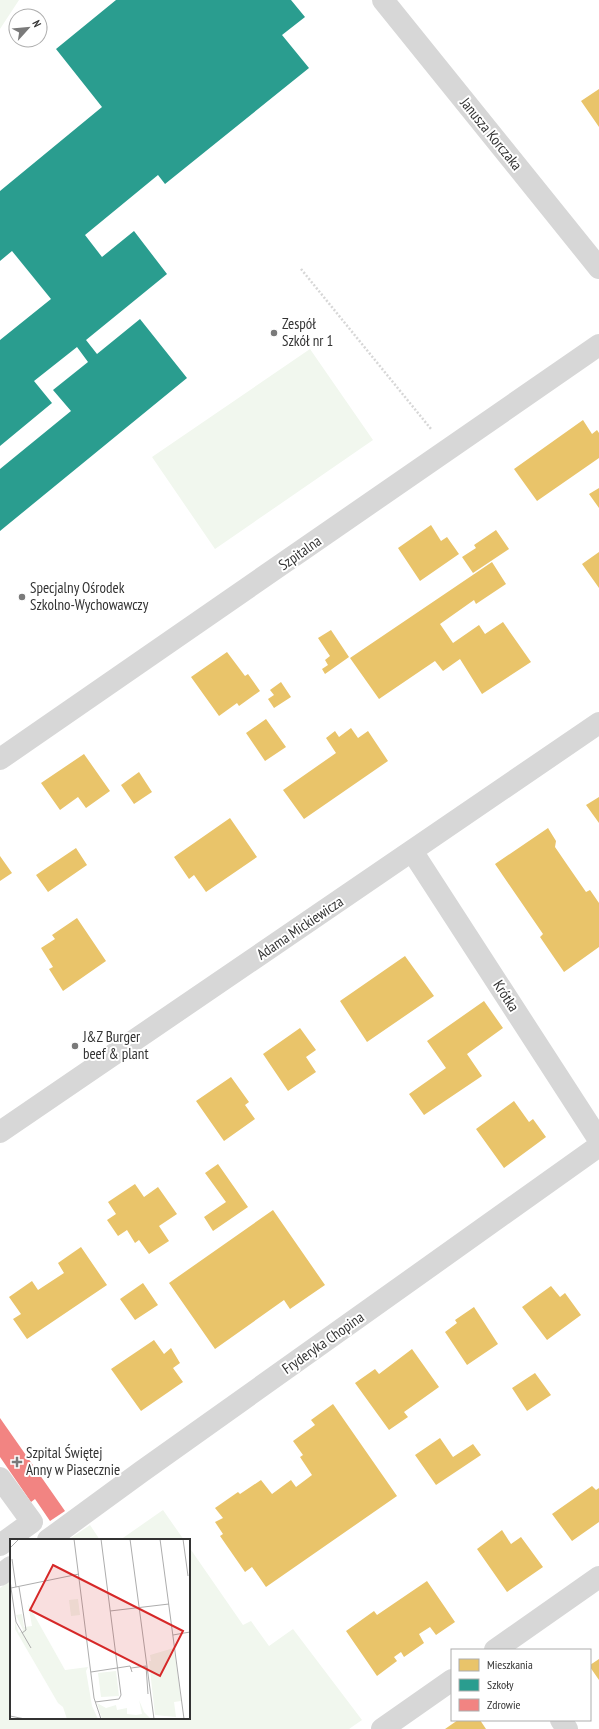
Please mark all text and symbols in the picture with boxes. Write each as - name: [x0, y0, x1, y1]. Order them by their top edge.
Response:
- north arrow: [8, 8, 48, 48]
- text: N: [29, 18, 45, 29]
- street label: Janusza Korczaka: [456, 93, 527, 174]
- place label: Zespół Szkół nr 1: [282, 314, 333, 350]
- marker: Zespół Szkół nr 1: [269, 328, 279, 338]
- street label: Szpitalna: [275, 531, 325, 574]
- place label: Specjalny Ośrodek Szkolno-Wychowawczy: [30, 578, 149, 614]
- marker: Specjalny Ośrodek Szkolno-Wychowawczy: [17, 592, 27, 602]
- street label: Adama Mickiewicza: [253, 892, 347, 964]
- street label: Krótka: [489, 976, 524, 1015]
- place label: J&Z Burger beef & plant: [82, 1027, 149, 1063]
- marker: J&Z Burger beef & plant: [70, 1041, 80, 1051]
- street label: Fryderyka Chopina: [278, 1307, 367, 1378]
- place label: Szpital Świętej Anny w Piasecznie: [26, 1443, 120, 1479]
- marker: Szpital Świętej Anny w Piasecznie: [11, 1456, 23, 1468]
- inset map: [10, 1539, 190, 1719]
- legend: [451, 1649, 591, 1721]
- text: Mieszkania: [487, 1657, 533, 1672]
- text: Szkoły: [487, 1677, 514, 1692]
- text: Zdrowie: [487, 1697, 521, 1712]

